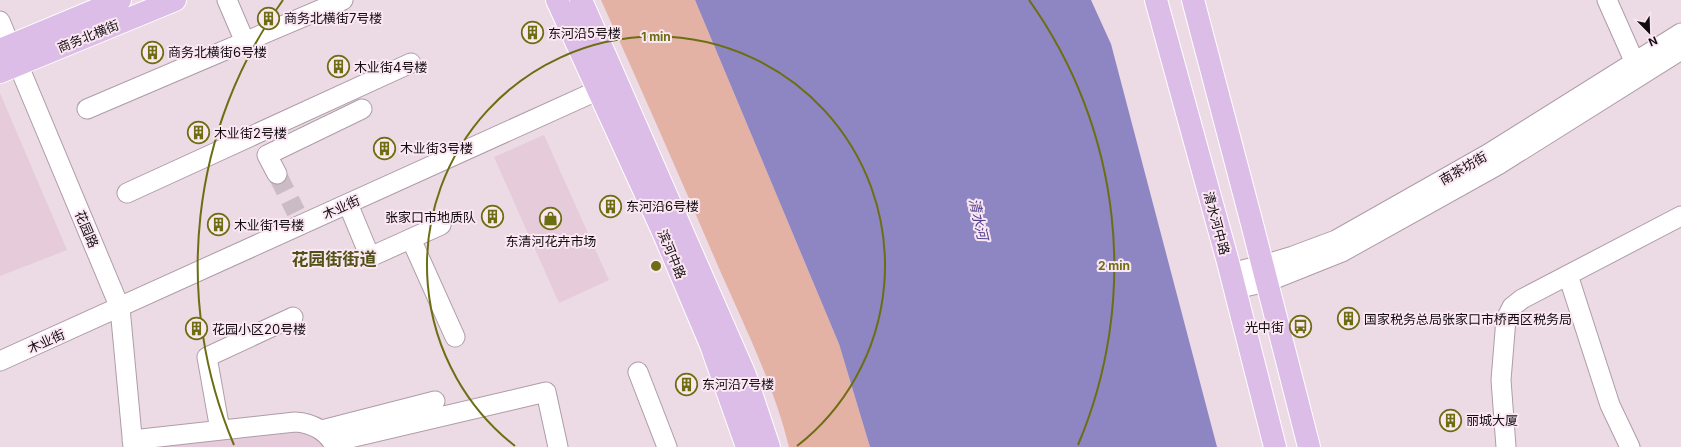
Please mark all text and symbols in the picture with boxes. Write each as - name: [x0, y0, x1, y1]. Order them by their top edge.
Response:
- building icon: 商务北横街7号楼: [255, 5, 281, 31]
- place label: 商务北横街7号楼: [284, 10, 382, 26]
- north arrow: [1629, 12, 1669, 52]
- street label: 商务北横街: [55, 16, 121, 56]
- building icon: 东河沿5号楼: [519, 20, 545, 46]
- place label: 东河沿5号楼: [548, 25, 621, 41]
- text: 1 min: [641, 29, 671, 44]
- text: N: [1646, 33, 1660, 49]
- building icon: 商务北横街6号楼: [140, 39, 166, 65]
- place label: 商务北横街6号楼: [168, 44, 267, 60]
- building icon: 木业街4号楼: [326, 54, 352, 80]
- place label: 木业街4号楼: [354, 59, 427, 75]
- building icon: 木业街2号楼: [186, 120, 212, 146]
- place label: 木业街2号楼: [214, 125, 287, 141]
- building icon: 木业街3号楼: [371, 135, 397, 161]
- place label: 木业街3号楼: [400, 140, 473, 156]
- street label: 南茶坊街: [1436, 148, 1490, 188]
- street label: 清水河中路: [1201, 190, 1233, 256]
- street label: 木业街: [320, 192, 362, 222]
- building icon: 东河沿6号楼: [598, 193, 624, 219]
- water label: 清水河: [966, 197, 993, 244]
- place label: 东河沿6号楼: [626, 198, 699, 214]
- building icon: 张家口市地质队: [479, 204, 505, 230]
- shop icon: 东清河花卉市场: [538, 206, 564, 232]
- street label: 花园路: [72, 208, 102, 250]
- place label: 张家口市地质队: [385, 209, 476, 225]
- building icon: 木业街1号楼: [206, 212, 232, 238]
- place label: 木业街1号楼: [234, 217, 304, 233]
- street label: 滨河中路: [654, 227, 690, 281]
- place label: 东清河花卉市场: [505, 233, 597, 249]
- district label: 花园街街道: [292, 249, 377, 269]
- text: 2 min: [1098, 258, 1130, 273]
- centre of rings: [649, 259, 663, 273]
- building icon: 国家税务总局张家口市桥西区税务局: [1335, 306, 1361, 332]
- place label: 国家税务总局张家口市桥西区税务局: [1364, 311, 1572, 327]
- bus stop icon: 光中街: [1287, 314, 1313, 340]
- building icon: 花园小区20号楼: [184, 316, 210, 342]
- place label: 光中街: [1245, 319, 1284, 335]
- place label: 花园小区20号楼: [212, 321, 306, 337]
- street label: 木业街: [25, 326, 67, 356]
- building icon: 东河沿7号楼: [674, 371, 700, 397]
- place label: 东河沿7号楼: [702, 376, 774, 392]
- building icon: 丽城大厦: [1438, 407, 1464, 433]
- place label: 丽城大厦: [1466, 412, 1518, 428]

